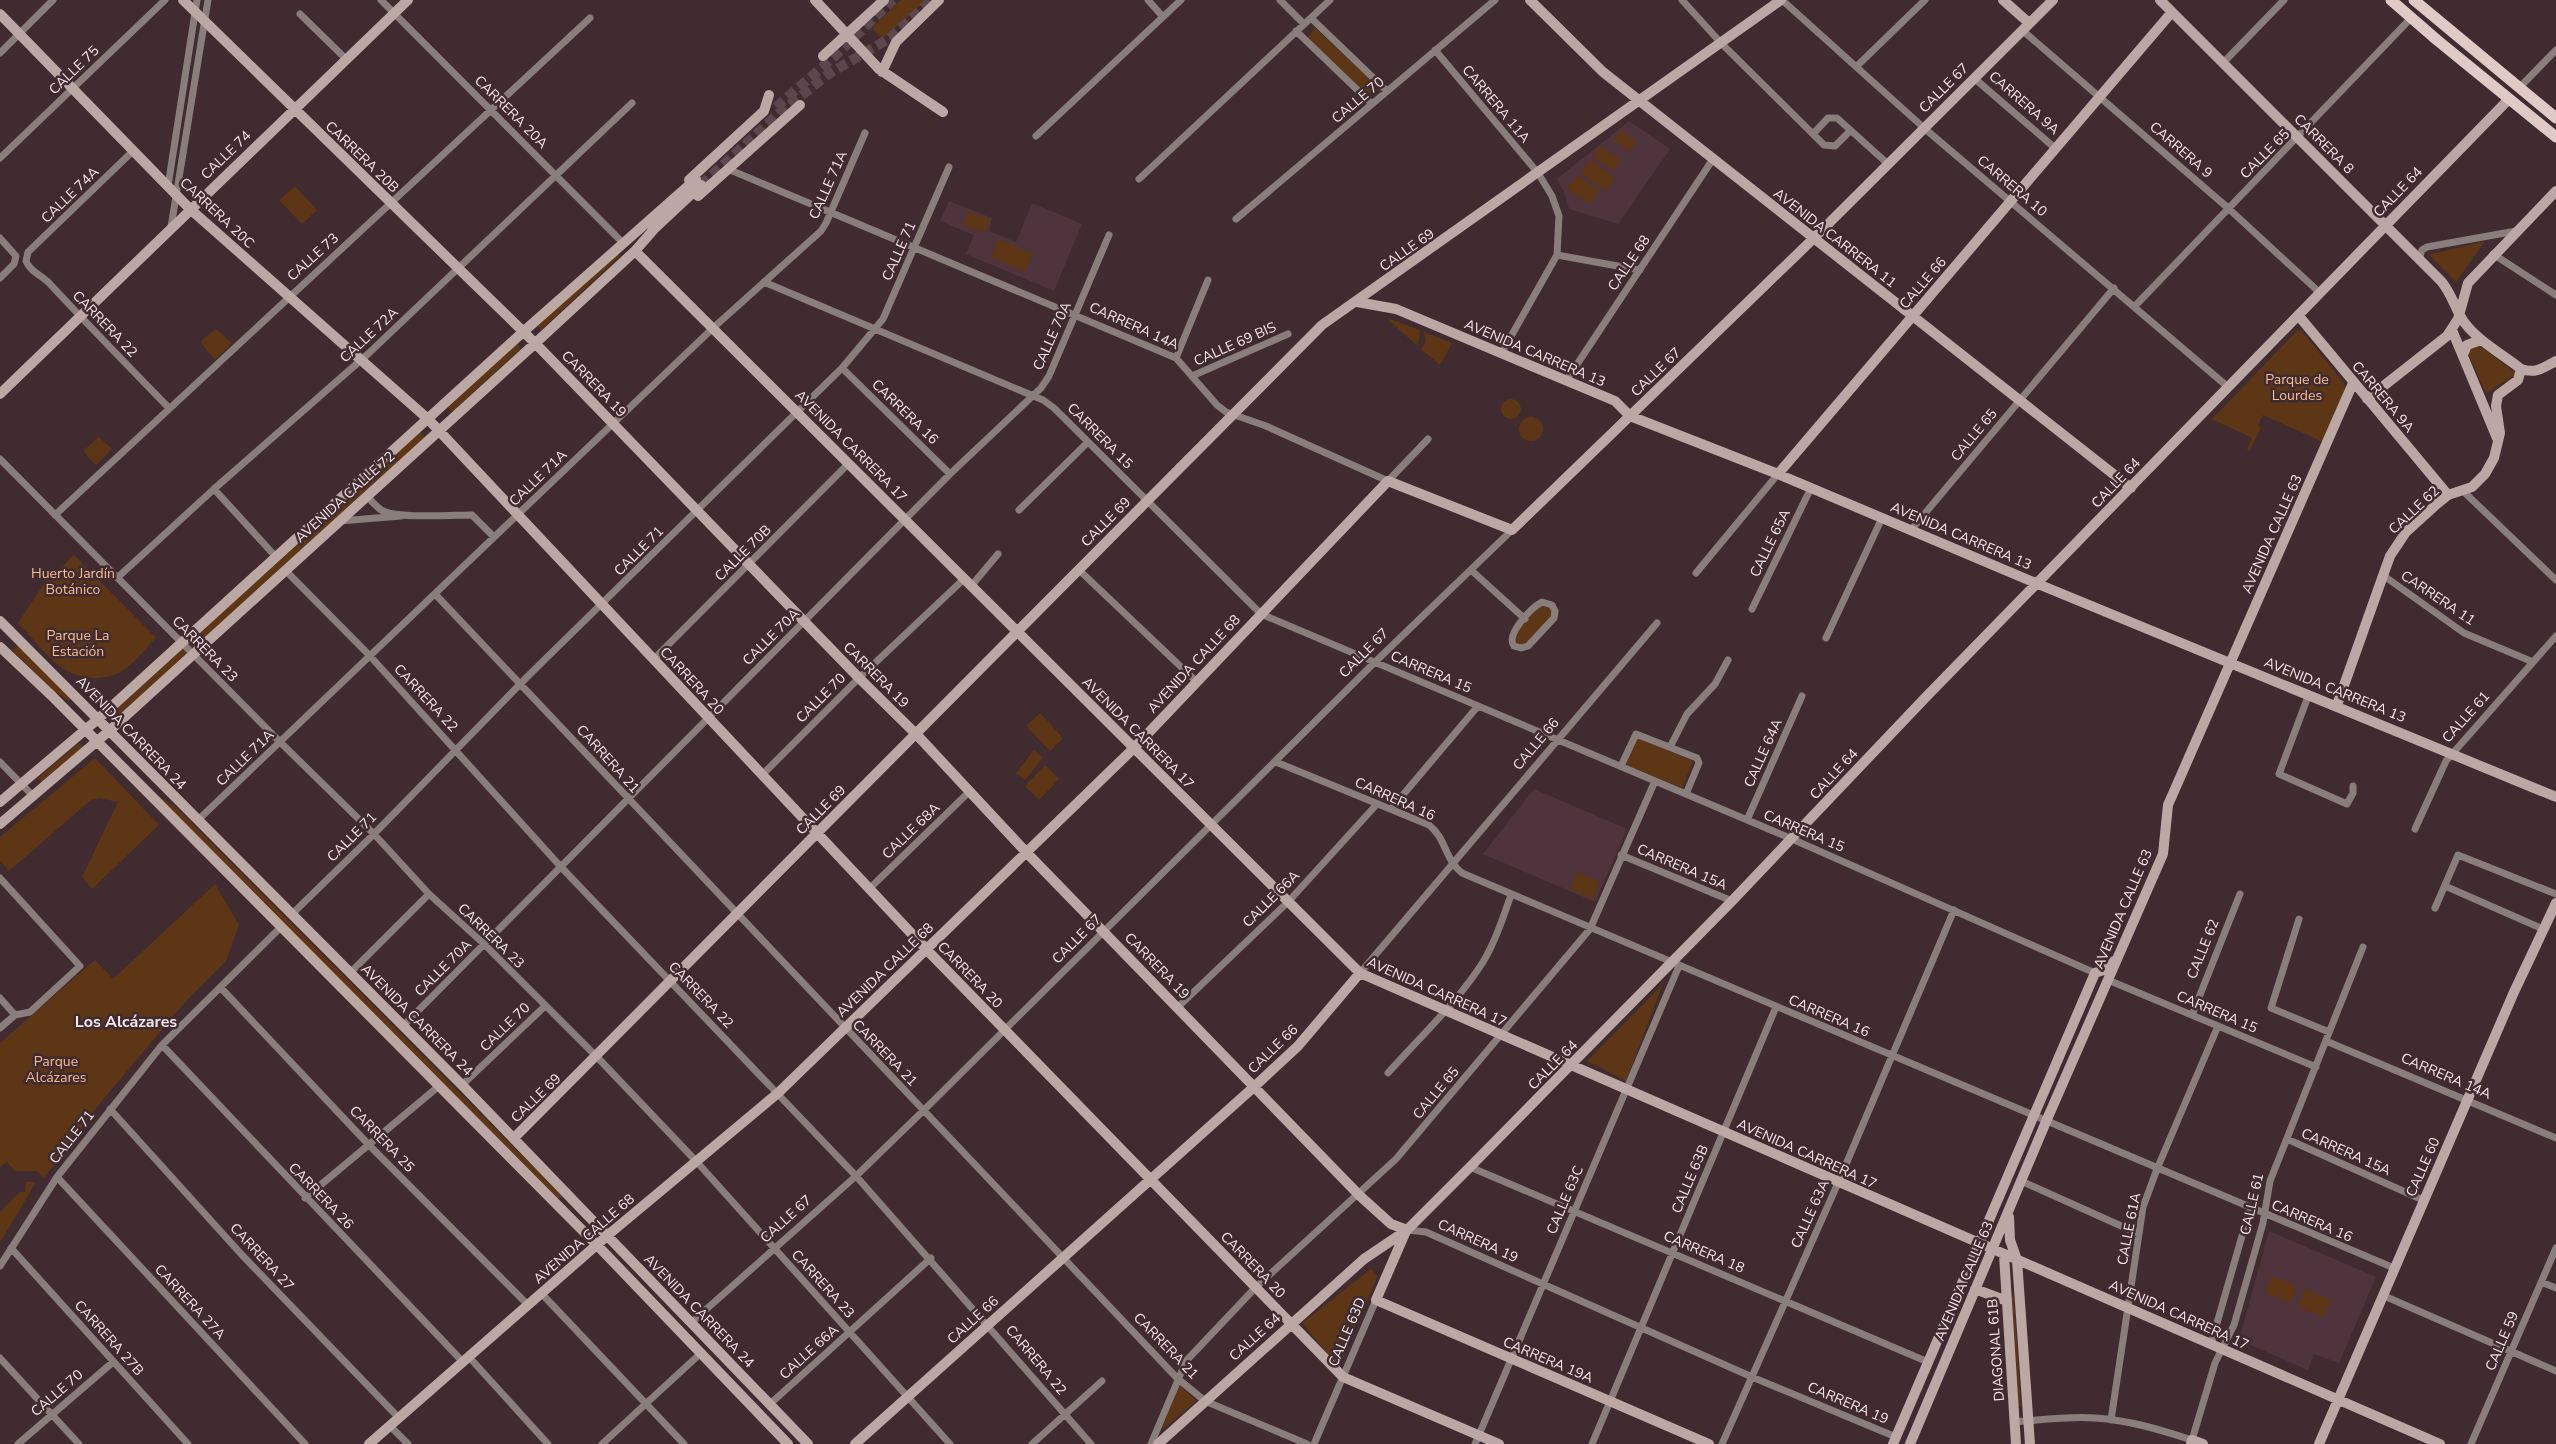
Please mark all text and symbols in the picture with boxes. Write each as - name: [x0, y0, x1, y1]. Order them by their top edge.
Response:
- street label: CALLE 75: [45, 41, 103, 99]
- street label: CALLE 67: [1915, 59, 1973, 117]
- street label: CARRERA 11A: [1458, 61, 1534, 147]
- street label: CARRERA 9A: [1985, 67, 2063, 139]
- street label: CARRERA 20A: [470, 71, 552, 153]
- street label: CALLE 70: [1328, 72, 1388, 128]
- street label: CARRERA 8: [2290, 110, 2358, 178]
- street label: CARRERA 20B: [321, 117, 403, 197]
- street label: CARRERA 9: [2145, 117, 2217, 183]
- street label: CALLE 65: [2236, 125, 2294, 183]
- street label: CALLE 74: [197, 126, 255, 184]
- street label: CALLE 71A: [804, 148, 852, 222]
- street label: CARRERA 10: [1973, 151, 2051, 221]
- street label: CALLE 74A: [37, 163, 103, 227]
- street label: CALLE 64: [2369, 163, 2427, 221]
- street label: CARRERA 20C: [176, 173, 258, 253]
- street label: AVENIDA CARRERA 11: [1770, 184, 1900, 292]
- street label: CALLE 71: [877, 218, 921, 284]
- street label: CALLE 69: [1376, 224, 1438, 276]
- street label: CALLE 73: [283, 229, 343, 285]
- street label: CALLE 68: [1603, 232, 1655, 294]
- street label: CALLE 66: [1895, 253, 1951, 313]
- street label: CARRERA 22: [68, 286, 142, 362]
- street label: CARRERA 14A: [1086, 298, 1182, 354]
- street label: CALLE 70A: [1028, 299, 1076, 373]
- street label: CALLE 72A: [336, 303, 402, 367]
- street label: AVENIDA CARRERA 13: [1462, 315, 1608, 391]
- street label: CALLE 69 BIS: [1191, 317, 1280, 371]
- street label: CALLE 67: [1627, 343, 1685, 401]
- street label: CARRERA 19: [557, 346, 631, 422]
- street label: CARRERA 9A: [2347, 357, 2419, 437]
- park label: Parque de Lourdes: [2265, 370, 2329, 405]
- street label: CARRERA 16: [867, 375, 943, 449]
- street label: AVENIDA CARRERA 17: [791, 386, 911, 506]
- street label: CARRERA 15: [1063, 399, 1137, 473]
- street label: CALLE 65: [1946, 405, 2002, 465]
- street label: CALLE 71A: [505, 446, 571, 510]
- street label: AVENIDA CALLE 72: [291, 447, 399, 547]
- street label: CALLE 64: [2087, 454, 2145, 512]
- street label: AVENIDA CALLE 63: [2237, 472, 2307, 596]
- street label: CALLE 62: [2384, 482, 2444, 538]
- street label: CALLE 69: [1077, 493, 1135, 551]
- street label: AVENIDA CARRERA 13: [1888, 498, 2034, 574]
- street label: CALLE 65A: [1745, 506, 1795, 580]
- street label: CALLE 70B: [711, 521, 775, 585]
- street label: CALLE 71: [610, 522, 668, 580]
- park label: Huerto Jardín Botánico: [31, 564, 115, 599]
- street label: CARRERA 11: [2397, 566, 2479, 630]
- street label: CALLE 70A: [738, 604, 804, 670]
- street label: AVENIDA CALLE 68: [1143, 611, 1245, 717]
- street label: CARRERA 23: [168, 612, 242, 686]
- street label: CALLE 67: [1335, 624, 1393, 682]
- park label: Parque La Estación: [47, 626, 109, 661]
- street label: CARRERA 19: [839, 638, 913, 712]
- street label: CARRERA 20: [656, 643, 728, 719]
- street label: CARRERA 15: [1388, 646, 1474, 698]
- street label: AVENIDA CARRERA 13: [2261, 653, 2409, 727]
- street label: CARRERA 22: [390, 660, 462, 736]
- street label: CALLE 70: [792, 669, 850, 727]
- street label: AVENIDA CARRERA 24: [72, 672, 190, 794]
- street label: AVENIDA CARRERA 17: [1078, 673, 1198, 793]
- street label: CALLE 61: [2438, 687, 2494, 747]
- street label: CALLE 66: [1508, 714, 1564, 774]
- street label: CALLE 64A: [1739, 716, 1787, 790]
- street label: CARRERA 21: [572, 721, 644, 797]
- street label: CALLE 71A: [212, 726, 278, 790]
- street label: CALLE 64: [1806, 744, 1862, 804]
- street label: CARRERA 16: [1352, 773, 1438, 825]
- street label: CALLE 69: [792, 781, 850, 839]
- street label: CALLE 68A: [878, 799, 944, 863]
- street label: CARRERA 15: [1761, 805, 1847, 857]
- street label: CALLE 71: [323, 808, 381, 866]
- street label: CARRERA 15A: [1634, 839, 1730, 895]
- street label: AVENIDA CALLE 63: [2089, 846, 2157, 972]
- street label: CALLE 66A: [1238, 866, 1304, 932]
- street label: CARRERA 23: [453, 899, 529, 973]
- street label: CALLE 67: [1048, 910, 1106, 968]
- street label: CALLE 62: [2182, 916, 2224, 982]
- street label: AVENIDA CALLE 68: [832, 919, 938, 1021]
- street label: CARRERA 19: [1120, 928, 1194, 1004]
- street label: CALLE 70A: [410, 935, 476, 1001]
- street label: CARRERA 20: [933, 937, 1007, 1013]
- street label: AVENIDA CARRERA 17: [1364, 953, 1510, 1031]
- street label: CARRERA 22: [664, 957, 738, 1033]
- street label: AVENIDA CARRERA 24: [357, 960, 477, 1080]
- street label: CARRERA 15: [2174, 986, 2260, 1038]
- street label: CARRERA 16: [1786, 990, 1872, 1042]
- street label: CALLE 70: [476, 998, 534, 1056]
- district label: Los Alcázares: [75, 1011, 177, 1033]
- street label: CARRERA 21: [848, 1015, 922, 1091]
- street label: CALLE 66: [1244, 1020, 1302, 1078]
- street label: CALLE 64: [1524, 1036, 1582, 1094]
- street label: CARRERA 14A: [2398, 1048, 2494, 1104]
- park label: Parque Alcázares: [25, 1052, 87, 1087]
- street label: CALLE 65: [1408, 1063, 1464, 1123]
- street label: CALLE 69: [507, 1069, 565, 1127]
- street label: CARRERA 25: [345, 1101, 419, 1177]
- street label: CALLE 71: [45, 1106, 99, 1168]
- street label: AVENIDA CARRERA 17: [1734, 1115, 1880, 1193]
- street label: CARRERA 15A: [2298, 1124, 2394, 1180]
- street label: CALLE 60: [2401, 1134, 2445, 1200]
- street label: CALLE 63B: [1667, 1142, 1713, 1216]
- street label: CARRERA 26: [284, 1158, 358, 1234]
- street label: CALLE 63C: [1542, 1163, 1588, 1237]
- street label: CALLE 61: [2236, 1171, 2268, 1237]
- street label: CALLE 63A: [1786, 1177, 1834, 1251]
- street label: AVENIDA CALLE 68: [529, 1190, 639, 1288]
- street label: CALLE 67: [756, 1191, 816, 1247]
- street label: CALLE 61A: [2113, 1191, 2145, 1267]
- street label: CARRERA 16: [2269, 1195, 2355, 1247]
- street label: CARRERA 19: [1435, 1215, 1521, 1267]
- street label: AVENIDA CALLE 63: [1930, 1218, 1998, 1344]
- street label: CARRERA 27: [226, 1219, 298, 1295]
- street label: CARRERA 18: [1661, 1226, 1747, 1278]
- street label: CARRERA 20: [1216, 1227, 1290, 1303]
- street label: CARRERA 23: [787, 1246, 859, 1322]
- street label: AVENIDA CARRERA 24: [640, 1250, 758, 1372]
- street label: CARRERA 27A: [150, 1260, 230, 1344]
- street label: AVENIDA CARRERA 17: [2106, 1276, 2252, 1354]
- street label: CALLE 66: [943, 1292, 1003, 1348]
- street label: CALLE 63D: [1324, 1294, 1370, 1370]
- street label: CARRERA 27B: [70, 1296, 148, 1380]
- street label: DIAGONAL 61B: [1983, 1298, 2009, 1402]
- street label: CARRERA 21: [1129, 1308, 1203, 1384]
- street label: CALLE 59: [2481, 1308, 2523, 1374]
- street label: CALLE 64: [1225, 1309, 1285, 1365]
- street label: CALLE 66A: [775, 1320, 843, 1384]
- street label: CARRERA 22: [1001, 1321, 1071, 1399]
- street label: CARRERA 19A: [1500, 1332, 1596, 1388]
- street label: CALLE 70: [27, 1365, 87, 1421]
- street label: CARRERA 19: [1805, 1377, 1891, 1429]

